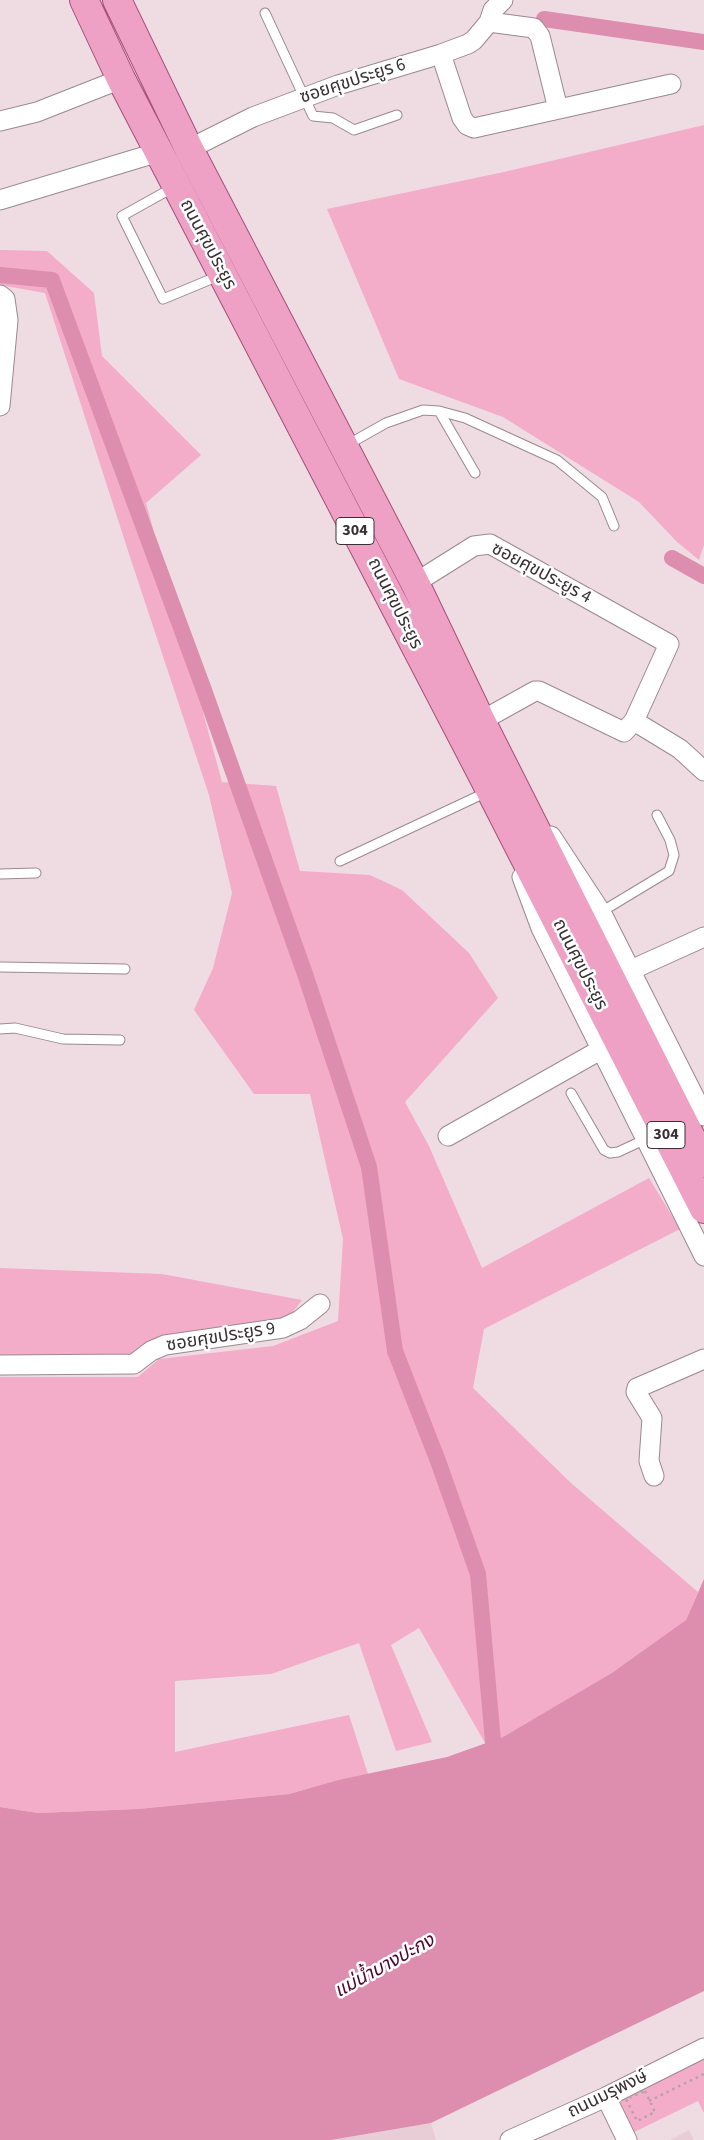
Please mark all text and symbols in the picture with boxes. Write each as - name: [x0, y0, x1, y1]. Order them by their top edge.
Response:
- street label: ซอยศุขประยูร 6: [297, 55, 409, 109]
- street label: ถนนศุขประยูร: [174, 196, 240, 294]
- road number: 304: [336, 518, 374, 544]
- street label: ซอยศุขประยูร 4: [487, 539, 595, 609]
- street label: ถนนศุขประยูร: [362, 555, 426, 653]
- street label: ถนนศุขประยูร: [547, 916, 611, 1014]
- road number: 304: [647, 1122, 685, 1148]
- street label: ซอยศุขประยูร 9: [165, 1319, 277, 1357]
- water label: แม่น้ำบางปะกง: [331, 1930, 439, 2004]
- street label: ถนนมรุพงษ์: [564, 2066, 652, 2124]

